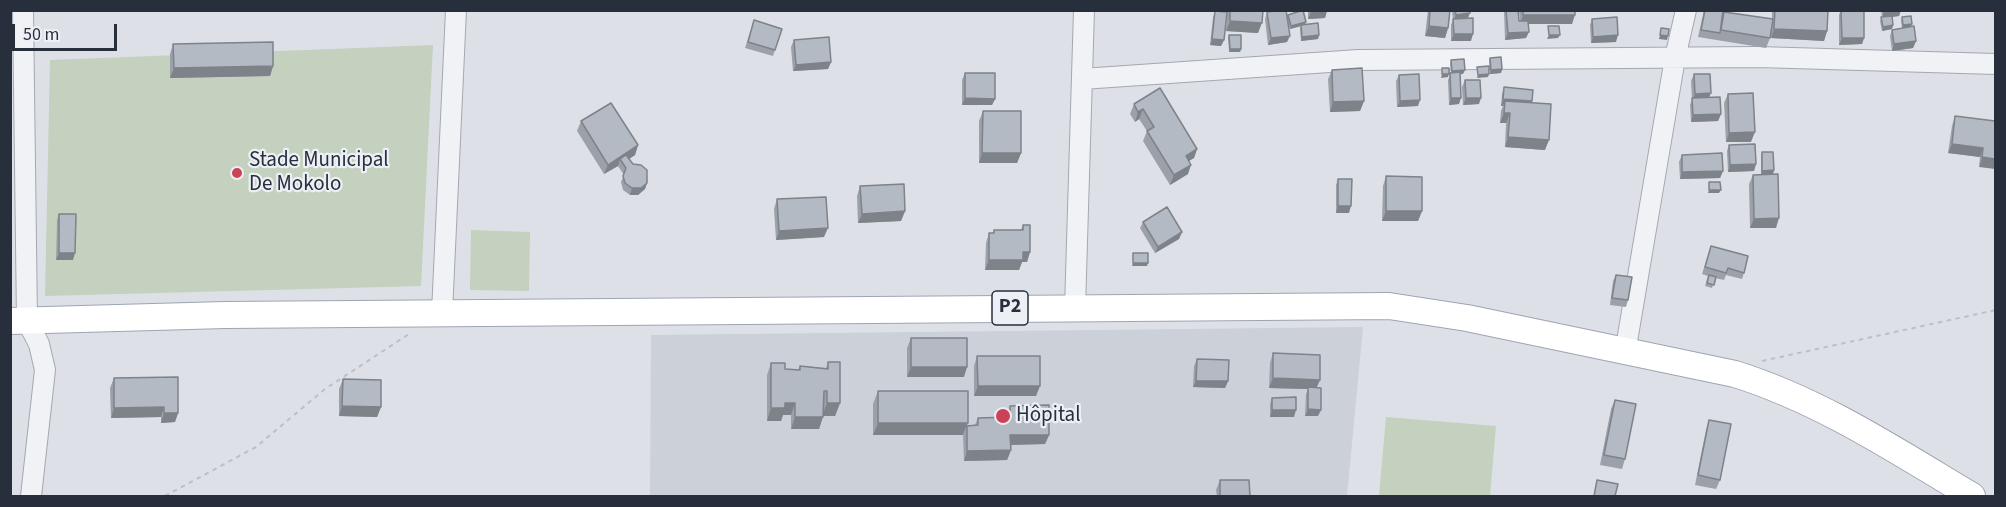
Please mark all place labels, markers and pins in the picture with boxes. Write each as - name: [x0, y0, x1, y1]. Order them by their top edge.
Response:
- place label: Stade Municipal De Mokolo: [249, 148, 389, 198]
- marker: Stade Municipal De Mokolo: [230, 166, 244, 180]
- place label: Hôpital: [1016, 403, 1080, 429]
- marker: Hôpital: [994, 407, 1012, 425]

